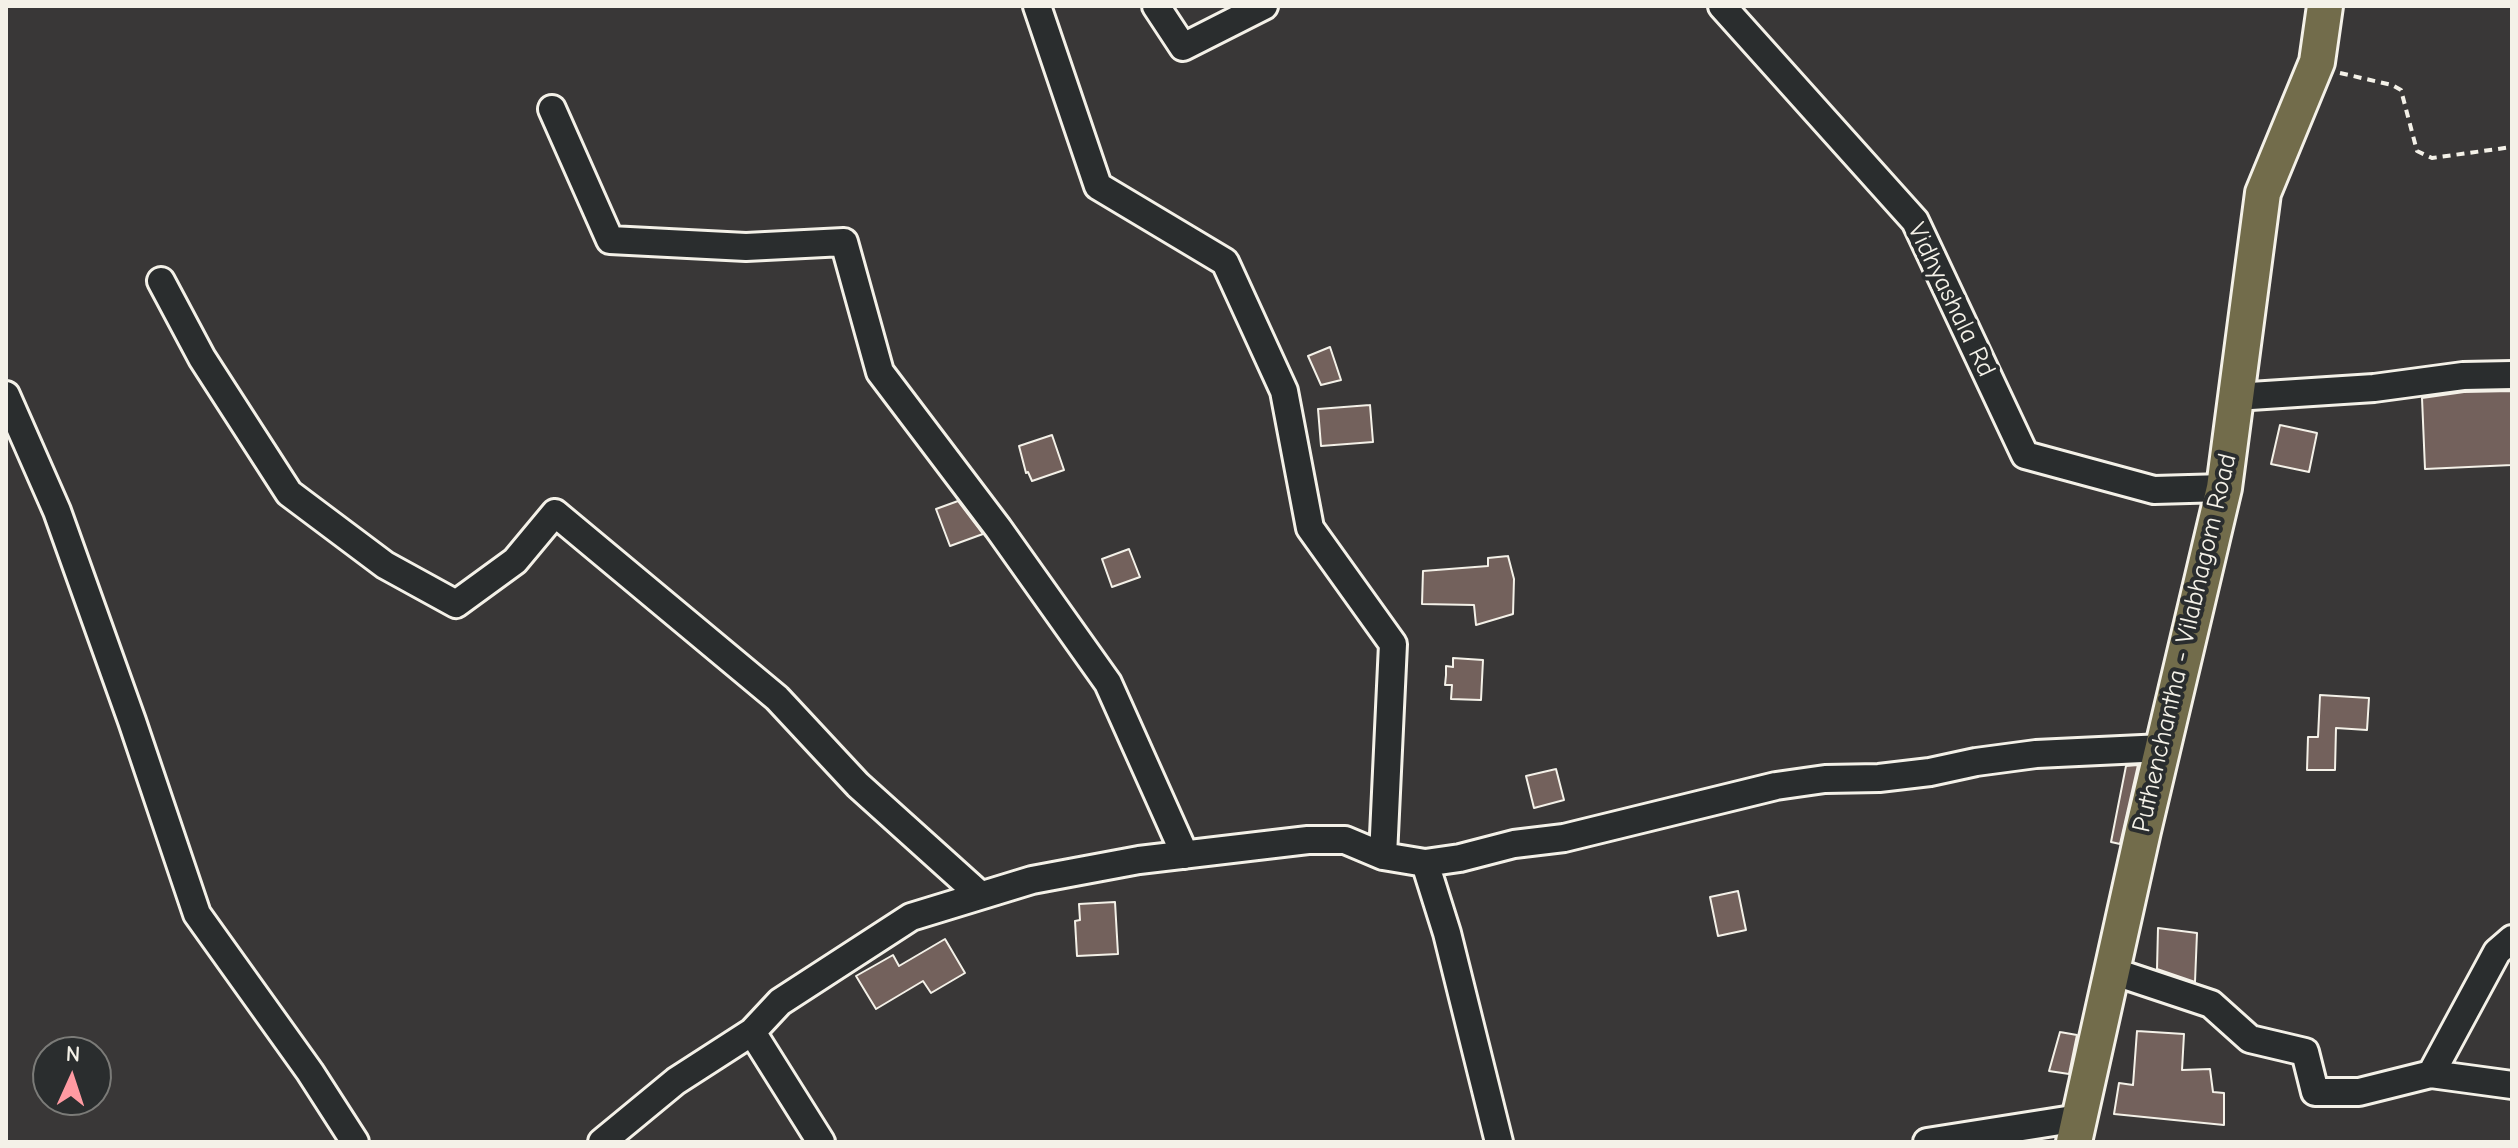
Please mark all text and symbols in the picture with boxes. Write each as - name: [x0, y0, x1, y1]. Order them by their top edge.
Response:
- street label: Vidhyashala Rd: [1900, 218, 2002, 382]
- street label: Puthenchantha - Vilabhagom Road: [2126, 451, 2244, 835]
- north arrow: [32, 1036, 112, 1116]
- text: N: [65, 1041, 81, 1067]

